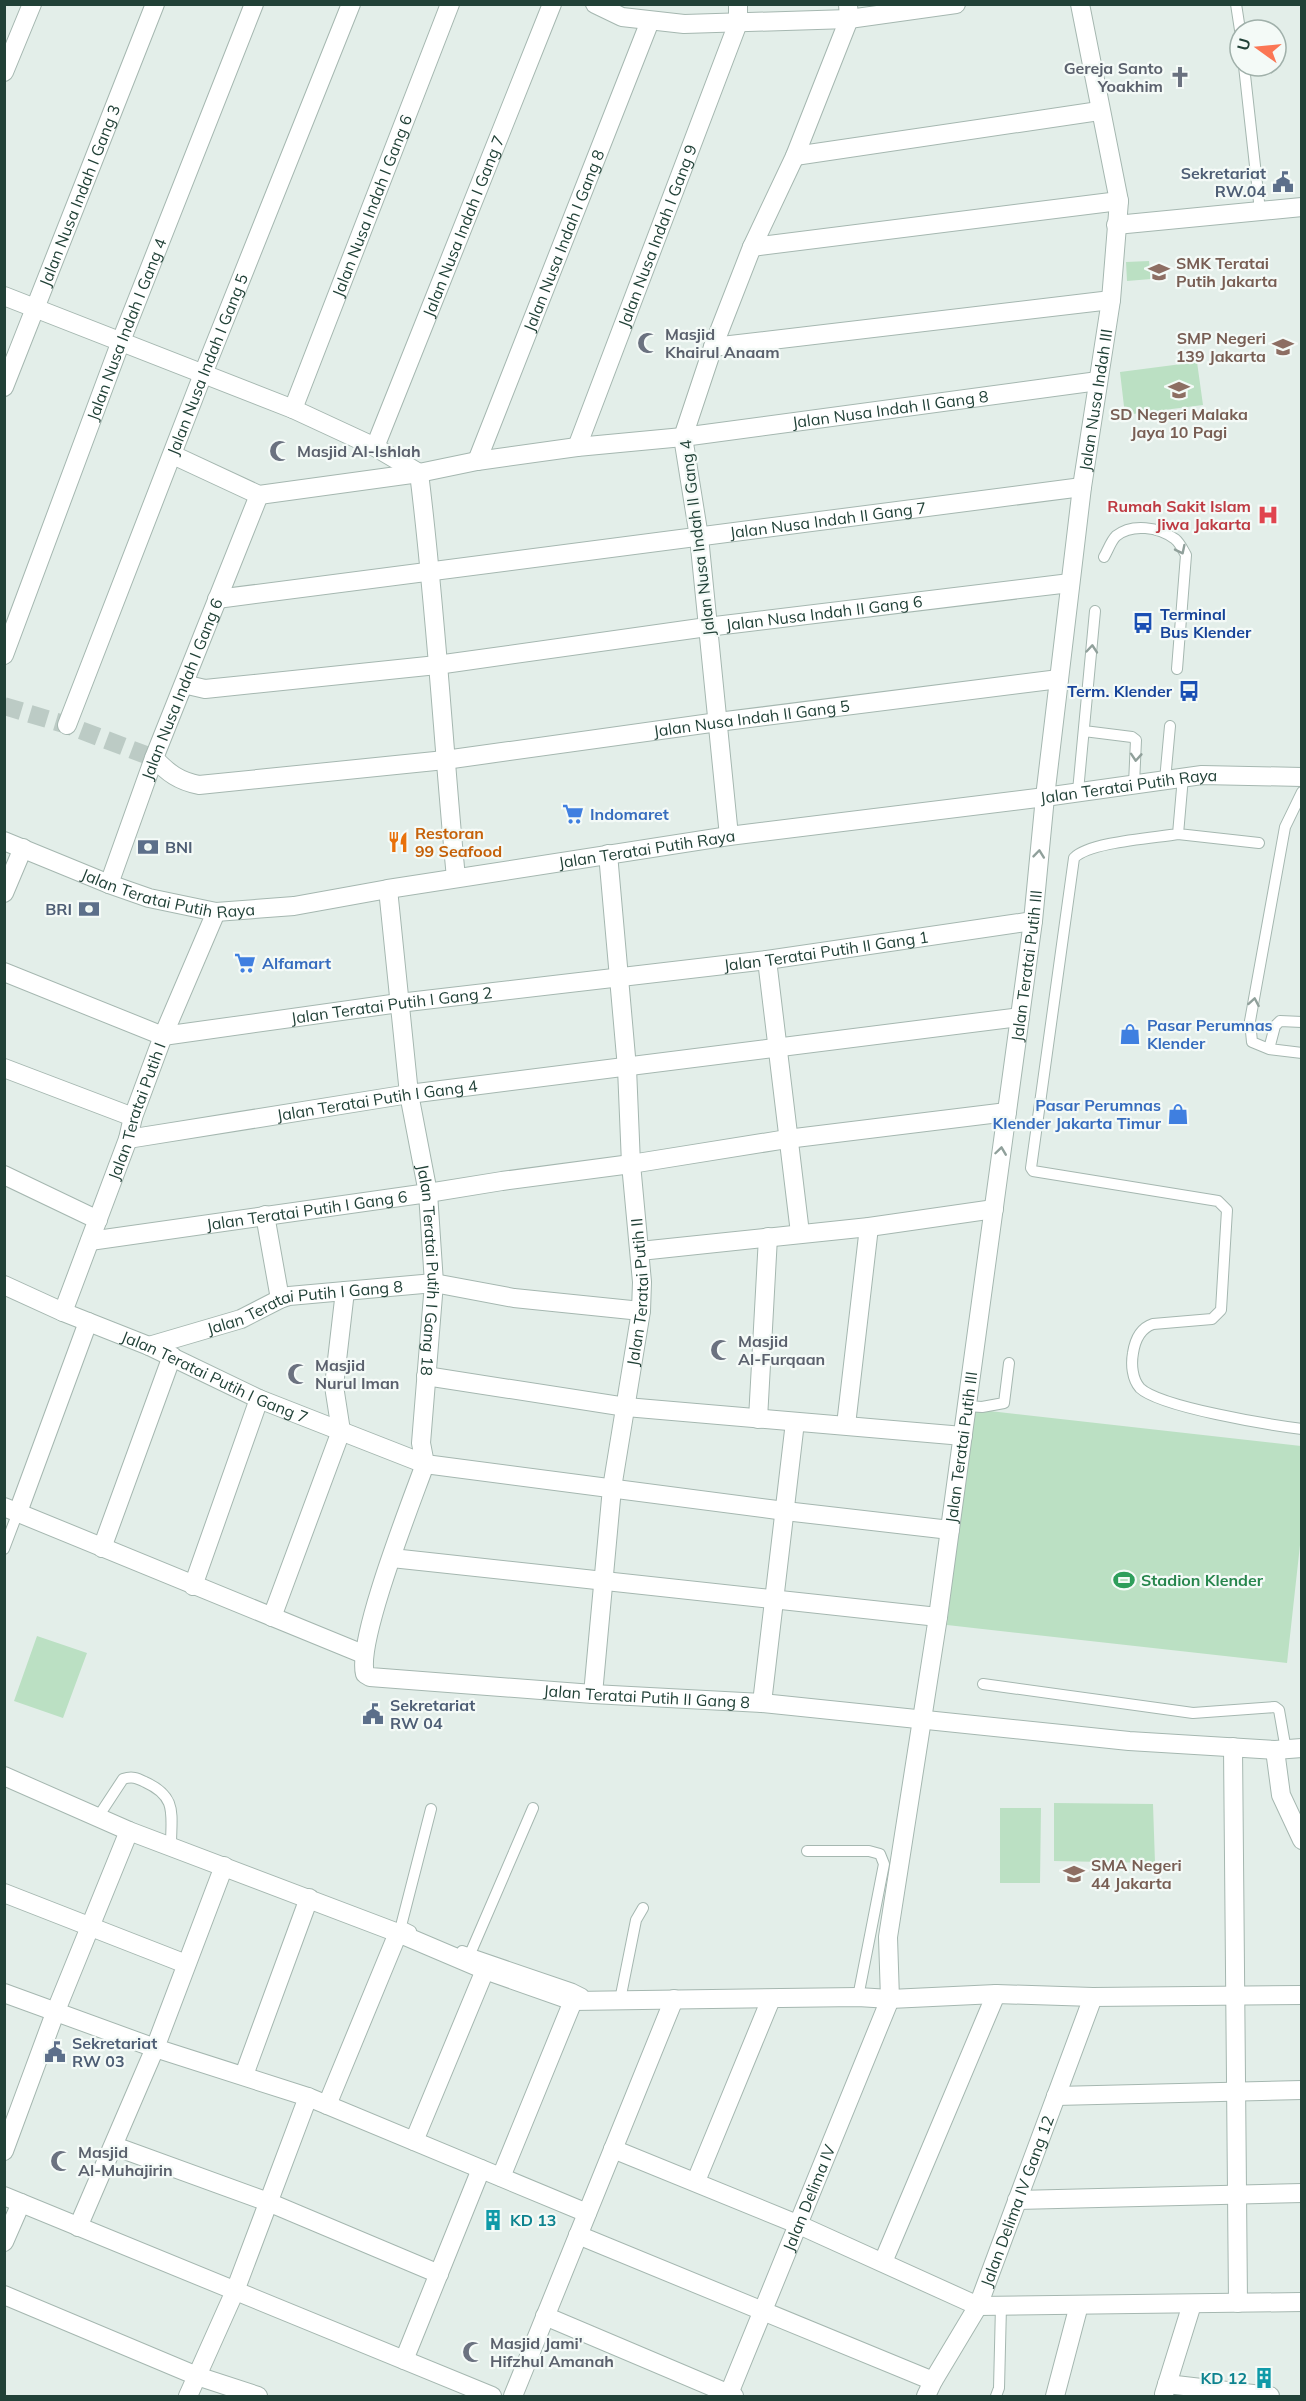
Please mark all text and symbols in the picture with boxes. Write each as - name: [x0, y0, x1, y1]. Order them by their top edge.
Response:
- north arrow: [1228, 18, 1288, 78]
- text: U: [1232, 36, 1255, 52]
- place label: Gereja Santo Yoakhim: [1064, 58, 1163, 96]
- church icon: Gereja Santo Yoakhim: [1168, 65, 1192, 89]
- street label: Jalan Nusa Indah I Gang 3: [35, 102, 124, 289]
- street label: Jalan Nusa Indah I Gang 6: [327, 112, 416, 300]
- street label: Jalan Nusa Indah I Gang 7: [418, 132, 509, 320]
- street label: Jalan Nusa Indah I Gang 9: [614, 142, 701, 330]
- street label: Jalan Nusa Indah I Gang 8: [519, 147, 608, 334]
- place label: Sekretariat RW.04: [1181, 163, 1266, 201]
- public building icon: Sekretariat RW.04: [1271, 170, 1295, 194]
- street label: Jalan Nusa Indah I Gang 4: [82, 235, 171, 423]
- place label: SMK Teratai Putih Jakarta: [1176, 253, 1277, 291]
- school or university icon: SMK Teratai Putih Jakarta: [1147, 260, 1171, 284]
- street label: Jalan Nusa Indah I Gang 5: [163, 271, 252, 458]
- place label: Masjid Khairul Anaam: [665, 324, 780, 362]
- street label: Jalan Nusa Indah III: [1075, 327, 1116, 472]
- place label: SMP Negeri 139 Jakarta: [1176, 328, 1266, 366]
- mosque icon: Masjid Khairul Anaam: [636, 331, 660, 355]
- school or university icon: SMP Negeri 139 Jakarta: [1271, 335, 1295, 359]
- school or university icon: SD Negeri Malaka Jaya 10 Pagi: [1167, 378, 1191, 402]
- street label: Jalan Nusa Indah II Gang 8: [791, 386, 989, 432]
- place label: SD Negeri Malaka Jaya 10 Pagi: [1110, 404, 1248, 442]
- street label: Jalan Nusa Indah II Gang 4: [675, 438, 719, 637]
- mosque icon: Masjid Al-Ishlah: [268, 439, 292, 463]
- place label: Masjid Al-Ishlah: [297, 441, 421, 461]
- place label: Rumah Sakit Islam Jiwa Jakarta: [1107, 496, 1251, 534]
- street label: Jalan Nusa Indah II Gang 7: [729, 497, 927, 543]
- hospital icon: Rumah Sakit Islam Jiwa Jakarta: [1256, 503, 1280, 527]
- one-way arrow: [1174, 544, 1186, 555]
- street label: Jalan Nusa Indah II Gang 6: [725, 591, 923, 635]
- street label: Jalan Nusa Indah I Gang 6: [137, 595, 227, 783]
- place label: Terminal Bus Klender: [1160, 604, 1252, 642]
- bus stop icon: Terminal Bus Klender: [1131, 611, 1155, 635]
- one-way arrow: [1085, 645, 1098, 654]
- bus stop icon: Term. Klender: [1177, 679, 1201, 703]
- place label: Term. Klender: [1067, 681, 1173, 701]
- street label: Jalan Nusa Indah II Gang 5: [652, 695, 851, 741]
- one-way arrow: [1130, 752, 1143, 761]
- street label: Jalan Teratai Putih Raya: [1039, 765, 1217, 808]
- supermarket icon: Indomaret: [561, 802, 585, 826]
- place label: Indomaret: [590, 804, 669, 824]
- place label: Restoran 99 Seafood: [415, 823, 502, 861]
- street label: Jalan Teratai Putih Raya: [557, 825, 736, 872]
- restaurant icon: Restoran 99 Seafood: [386, 830, 410, 854]
- bank icon: BNI: [136, 835, 160, 859]
- place label: BNI: [165, 837, 193, 857]
- one-way arrow: [1032, 849, 1045, 858]
- street label: Jalan Teratai Putih Raya: [79, 864, 256, 922]
- street label: Jalan Teratai Putih III: [1007, 889, 1046, 1043]
- bank icon: BRI: [77, 897, 101, 921]
- place label: BRI: [45, 899, 72, 919]
- street label: Jalan Teratai Putih II Gang 1: [723, 926, 930, 975]
- supermarket icon: Alfamart: [233, 951, 257, 975]
- place label: Alfamart: [262, 953, 331, 973]
- street label: Jalan Teratai Putih I Gang 2: [290, 982, 493, 1028]
- one-way arrow: [1247, 997, 1259, 1006]
- place label: Pasar Perumnas Klender: [1147, 1015, 1273, 1053]
- shop icon: Pasar Perumnas Klender: [1118, 1022, 1142, 1046]
- street label: Jalan Teratai Putih I: [104, 1040, 170, 1183]
- street label: Jalan Teratai Putih I Gang 4: [275, 1075, 479, 1125]
- place label: Pasar Perumnas Klender Jakarta Timur: [993, 1095, 1162, 1133]
- shop icon: Pasar Perumnas Klender Jakarta Timur: [1166, 1102, 1190, 1126]
- one-way arrow: [995, 1146, 1007, 1156]
- street label: Jalan Teratai Putih I Gang 18: [413, 1163, 444, 1377]
- street label: Jalan Teratai Putih I Gang 6: [205, 1186, 409, 1234]
- street label: Jalan Teratai Putih II: [622, 1217, 652, 1367]
- street label: Jalan Teratai Putih I Gang 8: [204, 1276, 404, 1339]
- street label: Jalan Teratai Putih I Gang 7: [119, 1326, 311, 1427]
- place label: Masjid Al-Furqaan: [738, 1331, 825, 1369]
- mosque icon: Masjid Al-Furqaan: [709, 1338, 733, 1362]
- place label: Masjid Nurul Iman: [315, 1355, 400, 1393]
- mosque icon: Masjid Nurul Iman: [286, 1362, 310, 1386]
- street label: Jalan Teratai Putih III: [941, 1370, 981, 1524]
- sports icon: Stadion Klender: [1112, 1568, 1136, 1592]
- place label: Stadion Klender: [1141, 1570, 1264, 1590]
- street label: Jalan Teratai Putih II Gang 8: [543, 1680, 751, 1712]
- place label: Sekretariat RW 04: [390, 1695, 475, 1733]
- public building icon: Sekretariat RW 04: [361, 1702, 385, 1726]
- place label: SMA Negeri 44 Jakarta: [1091, 1855, 1182, 1893]
- school or university icon: SMA Negeri 44 Jakarta: [1062, 1862, 1086, 1886]
- place label: Sekretariat RW 03: [72, 2033, 157, 2071]
- public building icon: Sekretariat RW 03: [43, 2040, 67, 2064]
- street label: Jalan Delima IV Gang 12: [976, 2113, 1058, 2290]
- street label: Jalan Delima IV: [778, 2141, 840, 2254]
- place label: Masjid Al-Muhajirin: [78, 2142, 173, 2180]
- mosque icon: Masjid Al-Muhajirin: [49, 2149, 73, 2173]
- building icon: KD 13: [481, 2208, 505, 2232]
- place label: KD 13: [510, 2210, 556, 2230]
- place label: Masjid Jami' Hifzhul Amanah: [490, 2333, 614, 2371]
- mosque icon: Masjid Jami' Hifzhul Amanah: [461, 2340, 485, 2364]
- building icon: KD 12: [1252, 2366, 1276, 2390]
- place label: KD 12: [1201, 2368, 1247, 2388]

